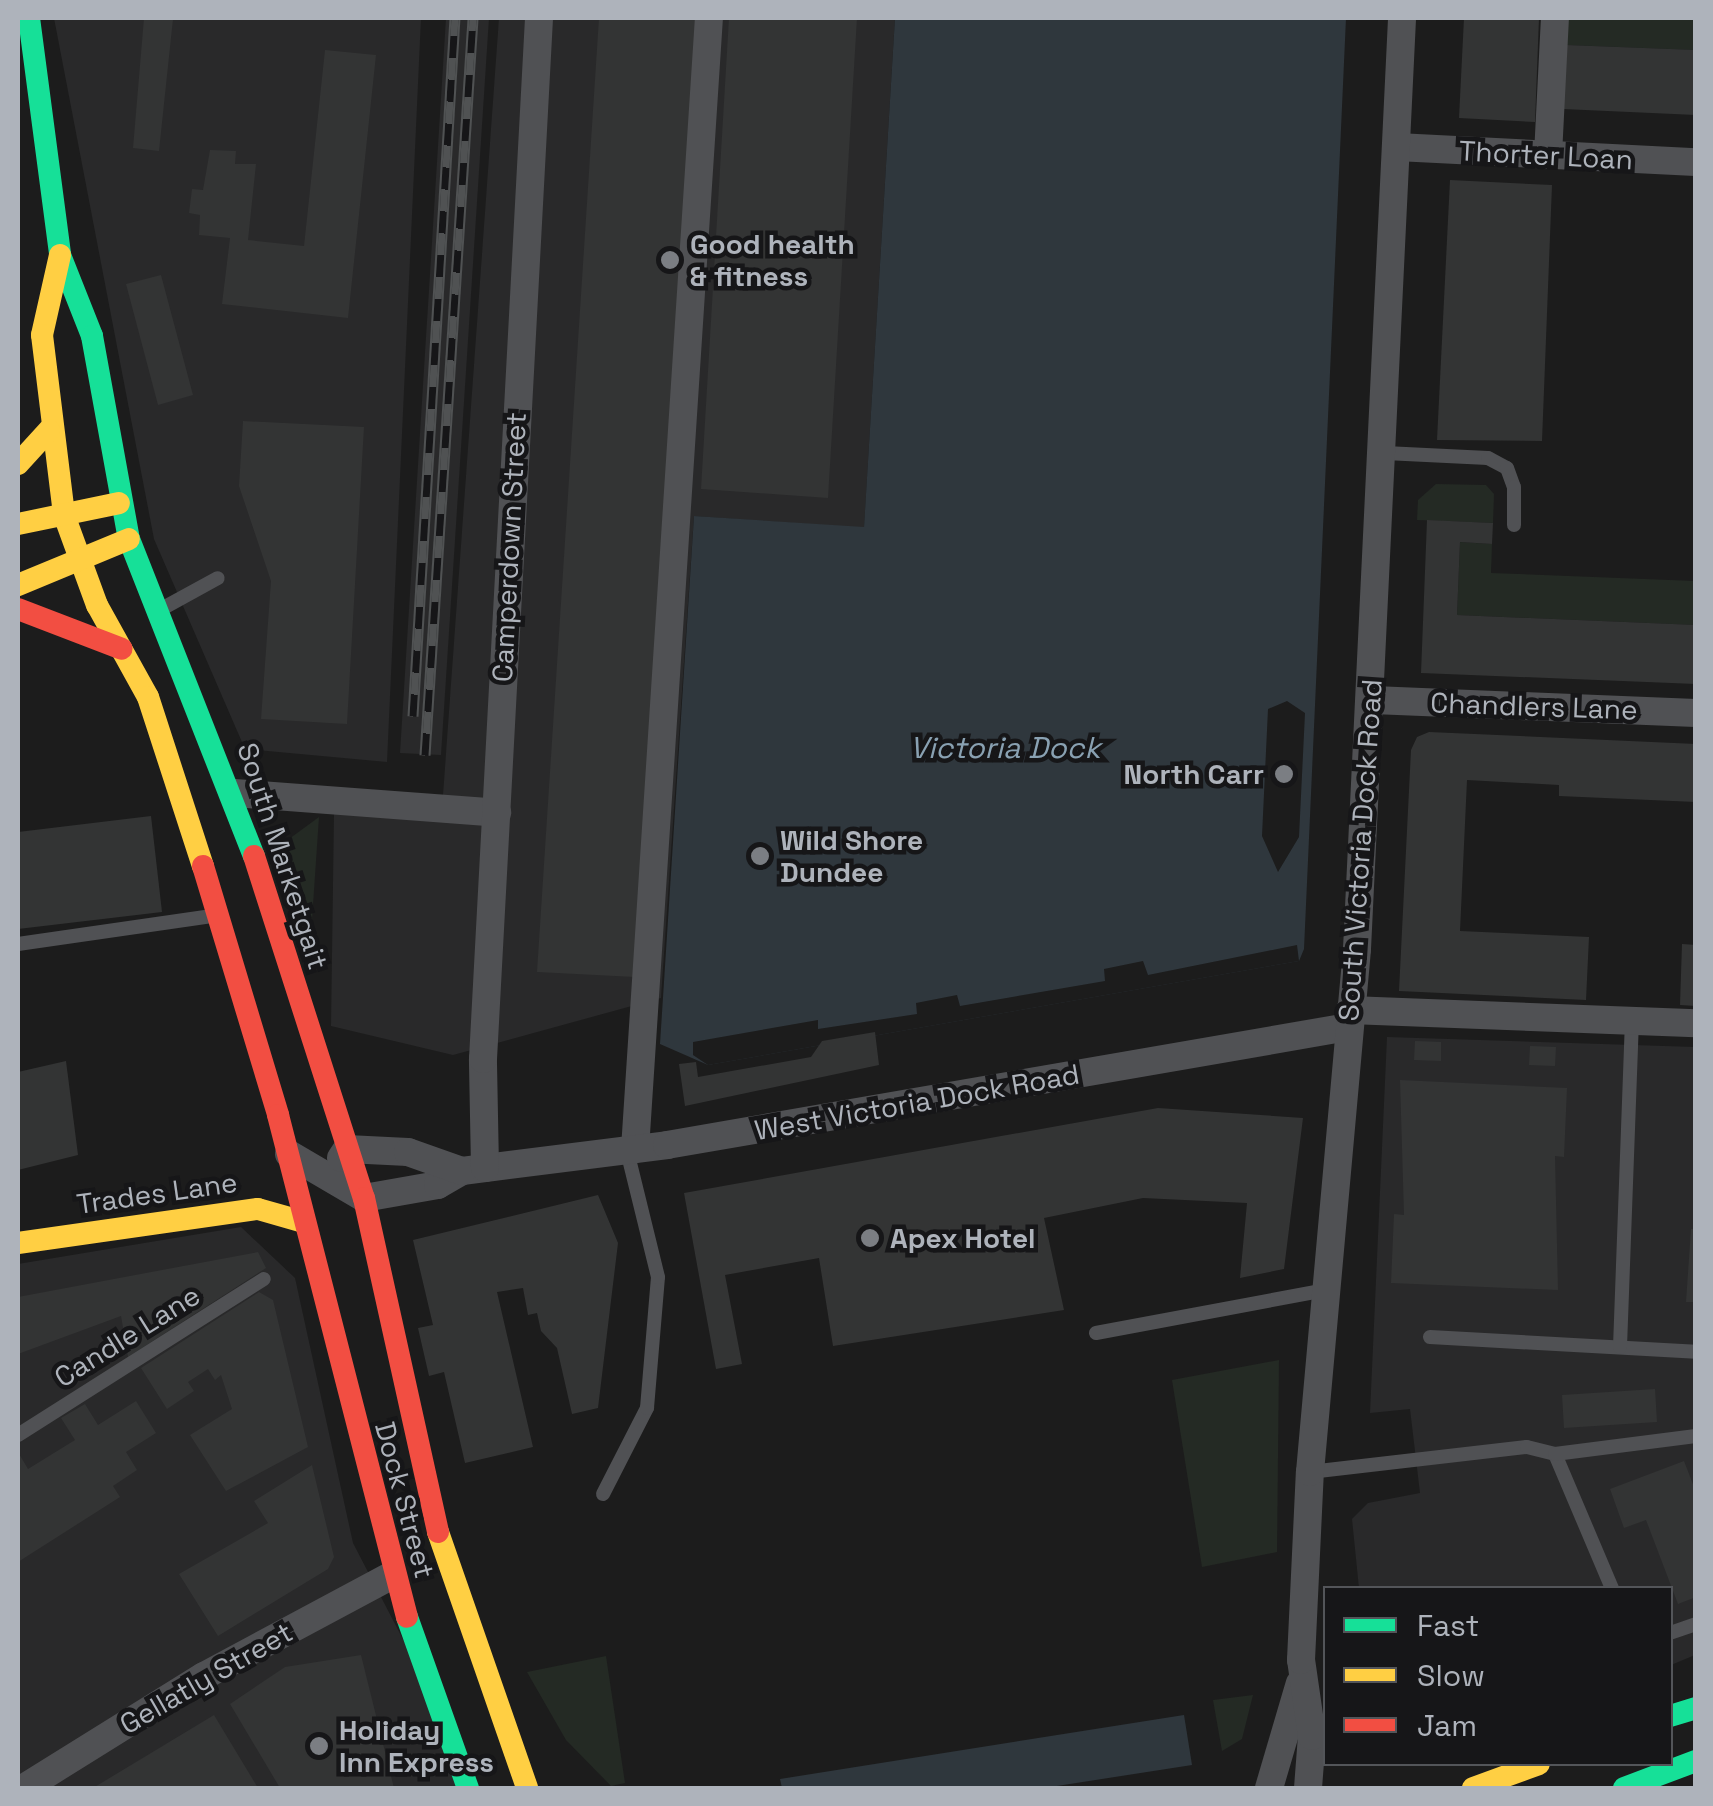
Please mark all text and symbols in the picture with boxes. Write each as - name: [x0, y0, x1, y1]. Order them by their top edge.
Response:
- street label: Thorter Loan: [1458, 134, 1634, 176]
- place label: Good health & fitness: [690, 227, 855, 293]
- marker: Good health & fitness: [659, 249, 681, 271]
- street label: Camperdown Street: [485, 411, 533, 683]
- street label: South Victoria Dock Road: [1331, 678, 1389, 1022]
- street label: Chandlers Lane: [1430, 686, 1638, 726]
- water label: Victoria Dock: [909, 730, 1101, 766]
- street label: South Marketgait: [231, 738, 335, 974]
- place label: North Carr: [1123, 757, 1264, 791]
- marker: North Carr: [1273, 763, 1295, 785]
- place label: Wild Shore Dundee: [780, 823, 923, 889]
- marker: Wild Shore Dundee: [749, 845, 771, 867]
- street label: West Victoria Dock Road: [752, 1057, 1082, 1147]
- street label: Trades Lane: [75, 1165, 239, 1221]
- place label: Apex Hotel: [890, 1221, 1035, 1255]
- marker: Apex Hotel: [859, 1227, 881, 1249]
- street label: Candle Lane: [48, 1278, 206, 1394]
- street label: Dock Street: [368, 1418, 442, 1582]
- legend: [1323, 1586, 1673, 1766]
- text: Fast: [1417, 1606, 1479, 1645]
- street label: Gellatly Street: [114, 1615, 298, 1741]
- text: Slow: [1417, 1656, 1485, 1695]
- text: Jam: [1417, 1706, 1477, 1745]
- place label: Holiday Inn Express: [339, 1713, 494, 1779]
- marker: Holiday Inn Express: [308, 1735, 330, 1757]

